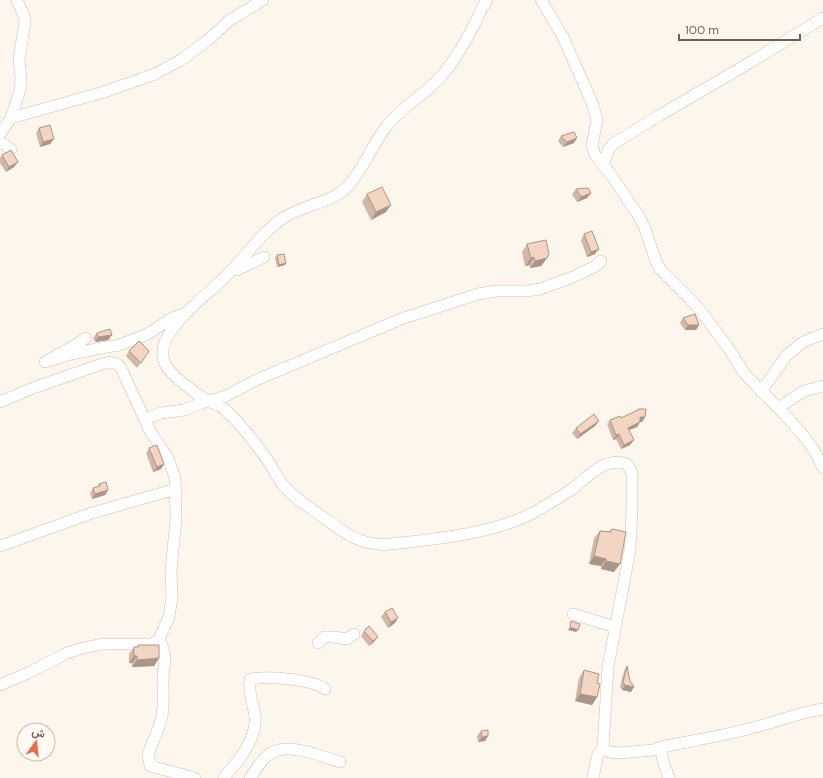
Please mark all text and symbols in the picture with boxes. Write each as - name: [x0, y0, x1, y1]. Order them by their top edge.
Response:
- scale bar: [679, 16, 800, 42]
- text: 100 m: [685, 22, 719, 38]
- north arrow: [16, 722, 56, 762]
- text: ش: [30, 724, 47, 741]

